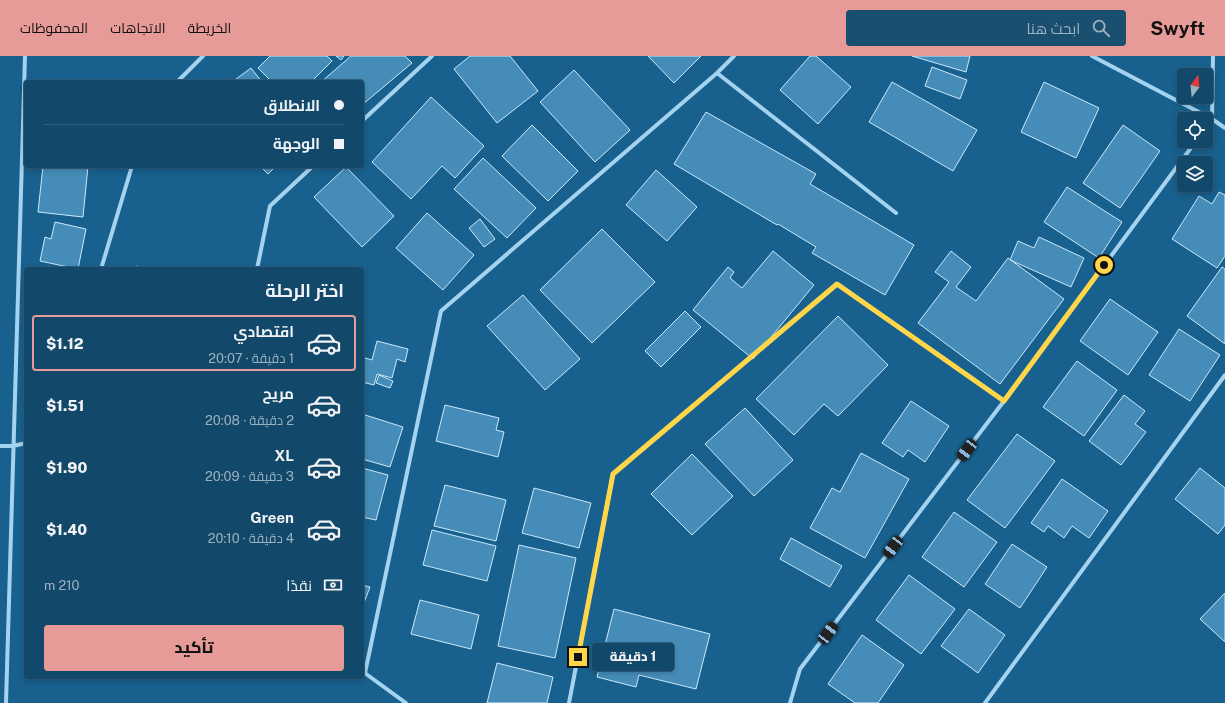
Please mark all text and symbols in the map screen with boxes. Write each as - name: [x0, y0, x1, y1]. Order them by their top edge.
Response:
- search box: [846, 10, 1126, 46]
- icon: search: [1090, 17, 1112, 39]
- text: Swyft: [1150, 17, 1205, 39]
- text: المحفوظات: [20, 20, 88, 36]
- text: الاتجاهات: [110, 20, 166, 36]
- text: الخريطة: [188, 20, 231, 36]
- text: ابحث هنا: [1026, 20, 1080, 37]
- north arrow: [1177, 68, 1213, 104]
- map controls: [1177, 68, 1213, 192]
- text: الانطلاق: [264, 97, 320, 114]
- button: locate: [1177, 112, 1213, 148]
- text: الوجهة: [273, 135, 320, 152]
- button: layers: [1177, 156, 1213, 192]
- route start: [1095, 256, 1113, 274]
- text: اختر الرحلة: [265, 280, 344, 301]
- text: اقتصادي: [234, 323, 294, 340]
- icon: car: [306, 325, 342, 361]
- text: $1.12: [46, 335, 84, 352]
- text: 1 دقيقة · 20:07: [208, 351, 294, 366]
- text: مريح: [262, 385, 294, 402]
- icon: car: [306, 387, 342, 423]
- text: $1.51: [46, 397, 84, 414]
- text: 2 دقيقة · 20:08: [205, 413, 294, 428]
- car: [955, 437, 979, 463]
- text: XL: [275, 447, 294, 464]
- icon: car: [306, 449, 342, 485]
- text: $1.90: [46, 459, 87, 476]
- text: 3 دقيقة · 20:09: [205, 469, 294, 484]
- text: Green: [250, 509, 294, 526]
- icon: car: [306, 511, 342, 547]
- text: $1.40: [46, 521, 87, 538]
- text: 4 دقيقة · 20:10: [208, 531, 294, 546]
- car: [881, 534, 905, 560]
- icon: cash: [322, 574, 344, 596]
- text: نقدًا: [286, 577, 312, 594]
- text: 210 m: [44, 578, 79, 593]
- car: [816, 620, 840, 646]
- button: تأكيد: [44, 625, 344, 671]
- callout: 1 دقيقة: [592, 643, 674, 671]
- route end: [569, 648, 587, 666]
- text: 1 دقيقة: [610, 649, 656, 664]

